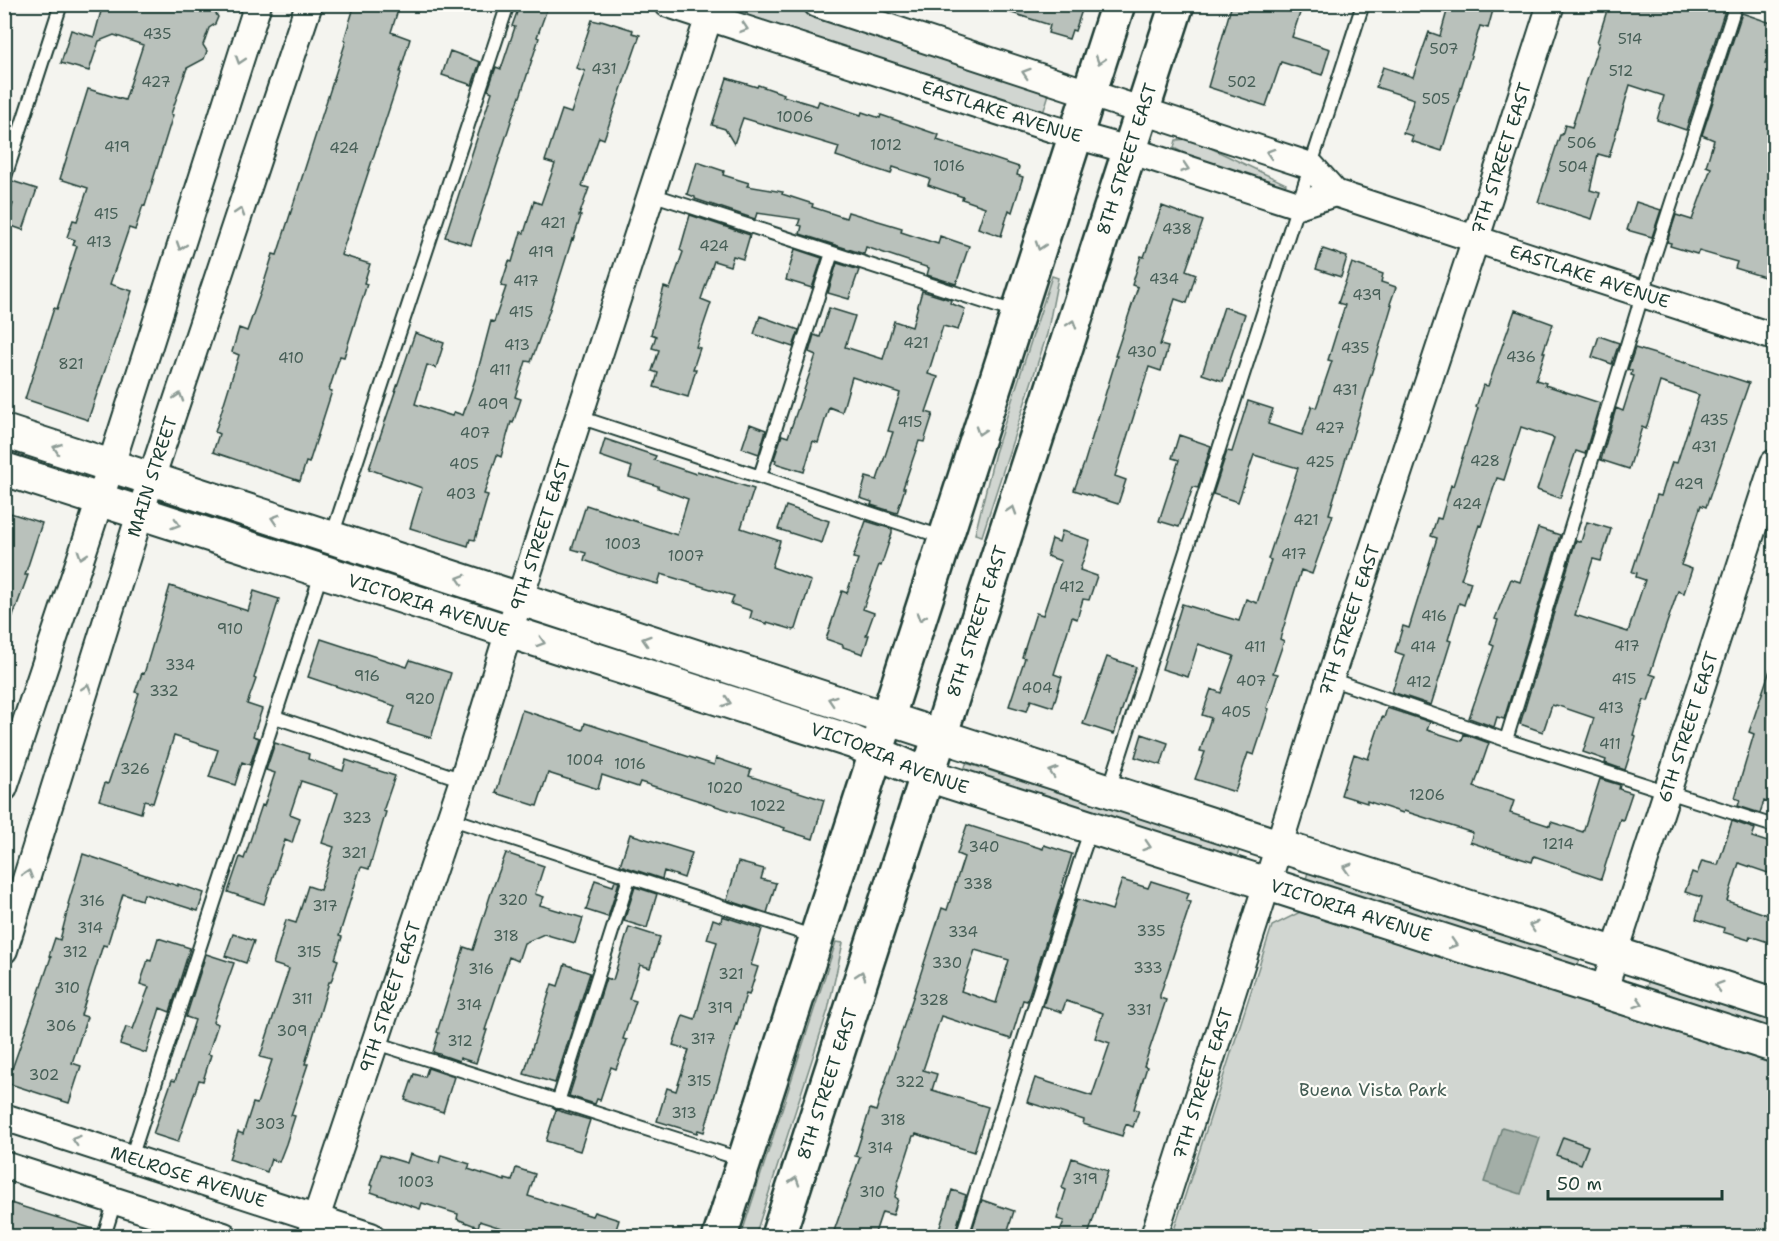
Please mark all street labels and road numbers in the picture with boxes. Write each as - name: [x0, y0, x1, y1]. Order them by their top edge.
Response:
- street label: EASTLAKE AVENUE: [919, 75, 1085, 148]
- street label: 8TH STREET EAST: [1091, 80, 1163, 238]
- street label: 7TH STREET EAST: [1466, 80, 1537, 238]
- street label: EASTLAKE AVENUE: [1506, 239, 1673, 314]
- street label: MAIN STREET: [122, 413, 183, 540]
- street label: 9TH STREET EAST: [505, 456, 576, 614]
- street label: 7TH STREET EAST: [1313, 541, 1386, 699]
- street label: 8TH STREET EAST: [941, 542, 1013, 700]
- street label: VICTORIA AVENUE: [345, 568, 512, 643]
- street label: 6TH STREET EAST: [1652, 648, 1724, 806]
- street label: VICTORIA AVENUE: [807, 717, 972, 800]
- street label: VICTORIA AVENUE: [1267, 874, 1435, 948]
- street label: 9TH STREET EAST: [354, 918, 427, 1076]
- street label: 8TH STREET EAST: [791, 1005, 863, 1163]
- street label: 7TH STREET EAST: [1167, 1005, 1239, 1163]
- street label: MELROSE AVENUE: [107, 1140, 270, 1213]

